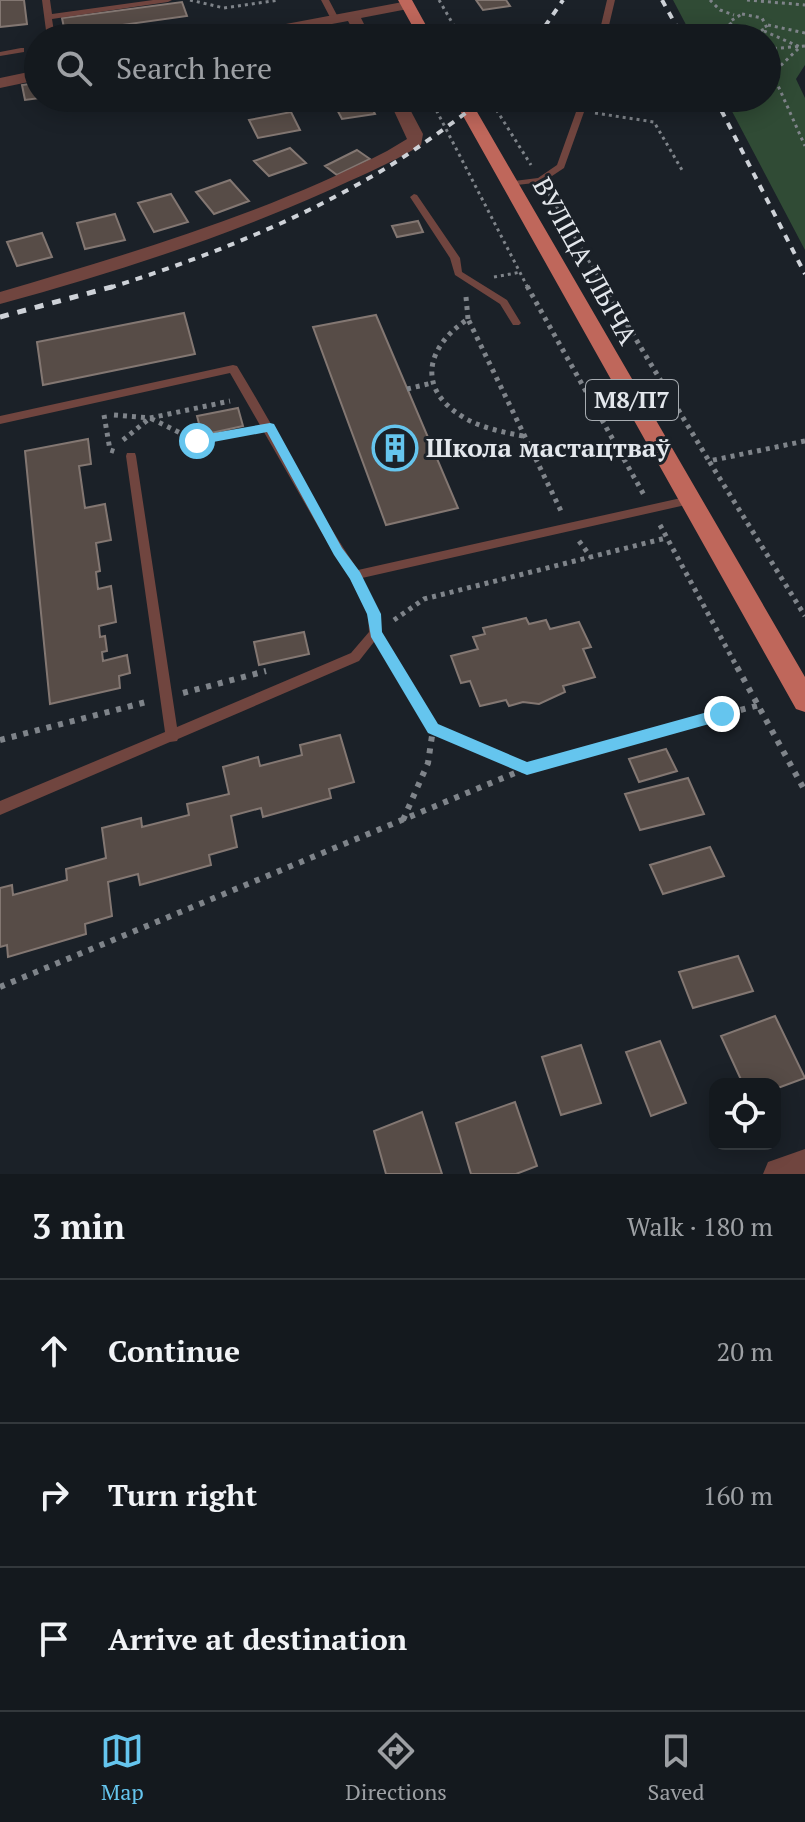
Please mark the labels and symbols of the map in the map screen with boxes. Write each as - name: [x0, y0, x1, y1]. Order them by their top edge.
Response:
- street label: ВУЛІЦА ІЛЬІЧА: [526, 171, 646, 350]
- road number: М8/П7: [586, 380, 678, 420]
- route start: [179, 423, 215, 459]
- building icon: Школа мастацтваў: [371, 424, 419, 472]
- place label: Школа мастацтваў: [426, 430, 671, 464]
- route end: [704, 696, 740, 732]

